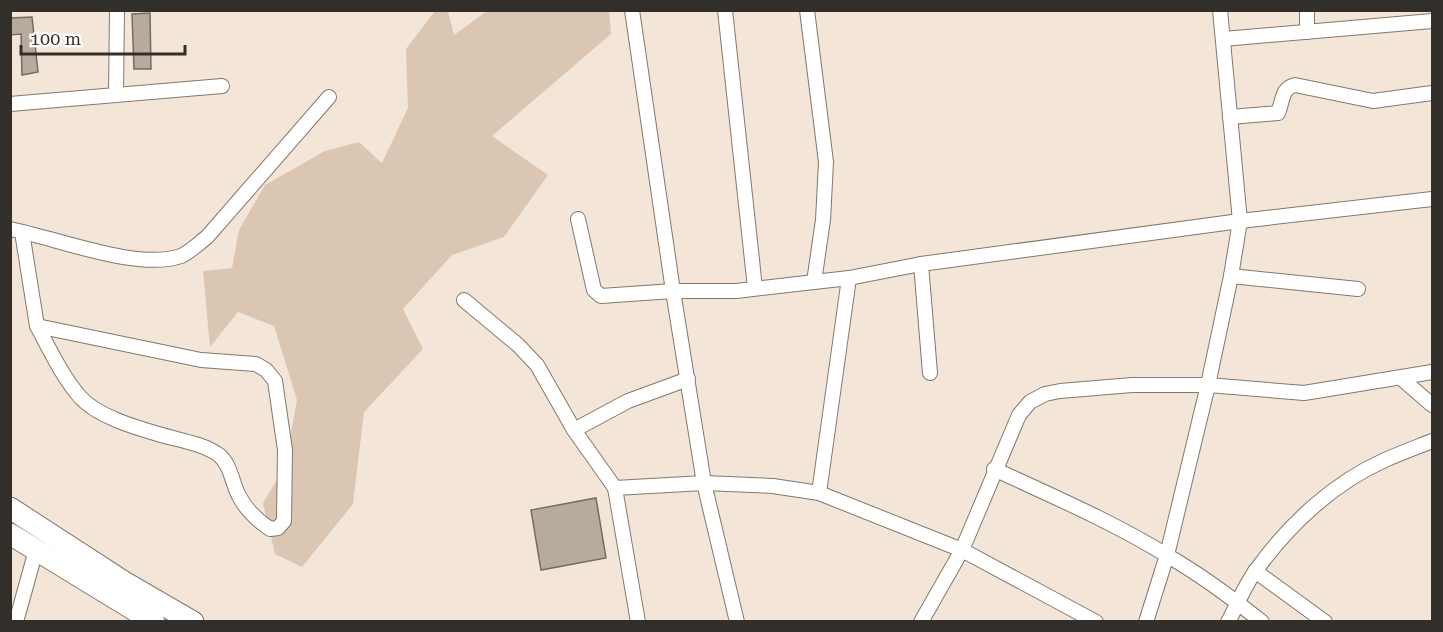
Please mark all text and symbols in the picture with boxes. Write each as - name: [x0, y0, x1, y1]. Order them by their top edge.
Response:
- scale bar: [21, 18, 184, 56]
- text: 100 m: [30, 28, 81, 49]

